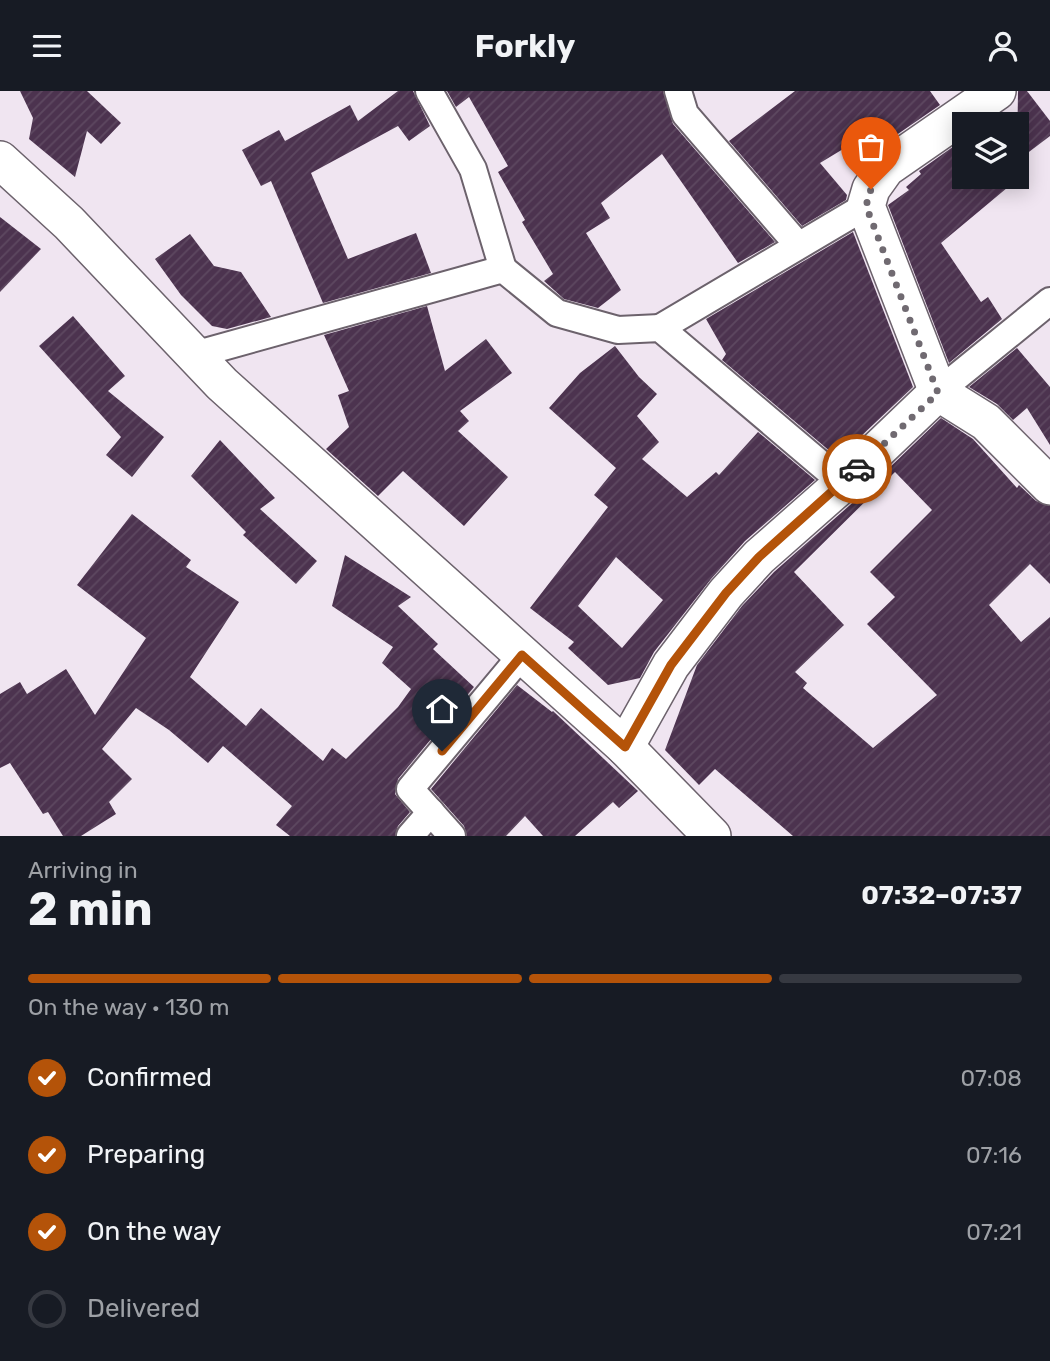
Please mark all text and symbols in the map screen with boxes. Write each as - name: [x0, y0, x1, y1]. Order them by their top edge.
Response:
- icon: menu: [28, 27, 66, 65]
- text: Forkly: [475, 27, 575, 65]
- icon: person: [984, 27, 1022, 65]
- map controls: [952, 112, 1029, 189]
- button: layers: [952, 112, 1029, 189]
- pin: [841, 117, 901, 189]
- icon: bag: [852, 128, 890, 166]
- courier: [822, 434, 892, 504]
- icon: car: [838, 450, 876, 488]
- pin: [412, 679, 472, 751]
- icon: home: [423, 690, 461, 728]
- text: Arriving in: [28, 856, 138, 884]
- text: 07:32–07:37: [861, 880, 1022, 911]
- text: 2 min: [28, 882, 153, 937]
- text: On the way · 130 m: [28, 993, 229, 1021]
- icon: check: [28, 1059, 66, 1097]
- text: Confirmed: [87, 1062, 212, 1093]
- text: 07:08: [960, 1064, 1022, 1092]
- icon: check: [28, 1136, 66, 1174]
- text: Preparing: [87, 1139, 205, 1170]
- text: 07:16: [966, 1141, 1022, 1169]
- icon: check: [28, 1213, 66, 1251]
- text: On the way: [87, 1216, 221, 1247]
- text: 07:21: [966, 1218, 1022, 1246]
- text: Delivered: [87, 1293, 200, 1324]

